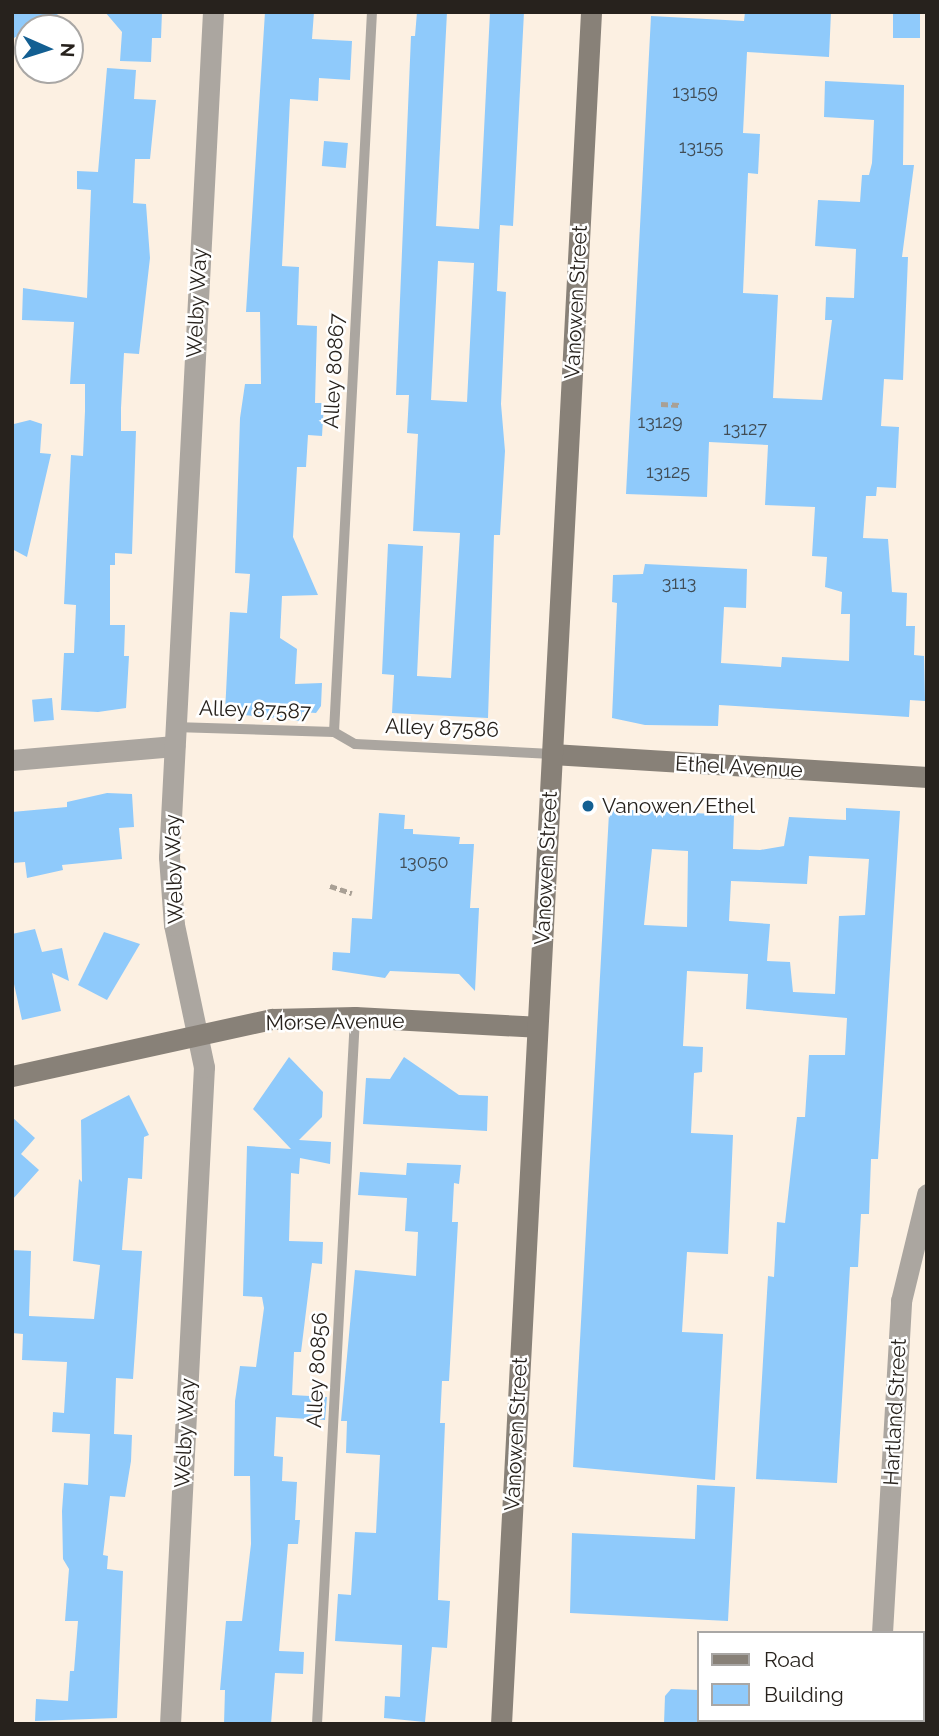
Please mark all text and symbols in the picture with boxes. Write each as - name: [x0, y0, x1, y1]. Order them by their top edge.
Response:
- north arrow: [14, 14, 84, 84]
- text: N: [57, 42, 79, 58]
- house number: 13159: [672, 81, 718, 103]
- house number: 13155: [679, 136, 723, 158]
- street label: Vanowen Street: [559, 225, 593, 379]
- street label: Welby Way: [182, 247, 212, 359]
- street label: Alley 80867: [318, 312, 350, 430]
- house number: 13129: [638, 411, 682, 433]
- house number: 13127: [723, 418, 767, 440]
- house number: 13125: [646, 461, 690, 483]
- house number: 3113: [662, 572, 696, 594]
- street label: Alley 87587: [198, 695, 312, 725]
- street label: Alley 87586: [384, 713, 500, 743]
- street label: Ethel Avenue: [674, 751, 804, 783]
- street label: Vanowen Street: [529, 791, 563, 945]
- place label: Vanowen/Ethel: [602, 793, 755, 819]
- marker: Vanowen/Ethel: [580, 798, 596, 814]
- street label: Welby Way: [159, 813, 189, 925]
- house number: 13050: [399, 851, 449, 873]
- street label: Morse Avenue: [265, 1008, 405, 1036]
- street label: Alley 80856: [301, 1311, 333, 1429]
- street label: Hartland Street: [879, 1338, 911, 1486]
- street label: Vanowen Street: [499, 1357, 533, 1511]
- street label: Welby Way: [170, 1377, 200, 1489]
- legend: [698, 1631, 925, 1722]
- text: Road: [764, 1647, 814, 1672]
- text: Building: [764, 1682, 844, 1707]

